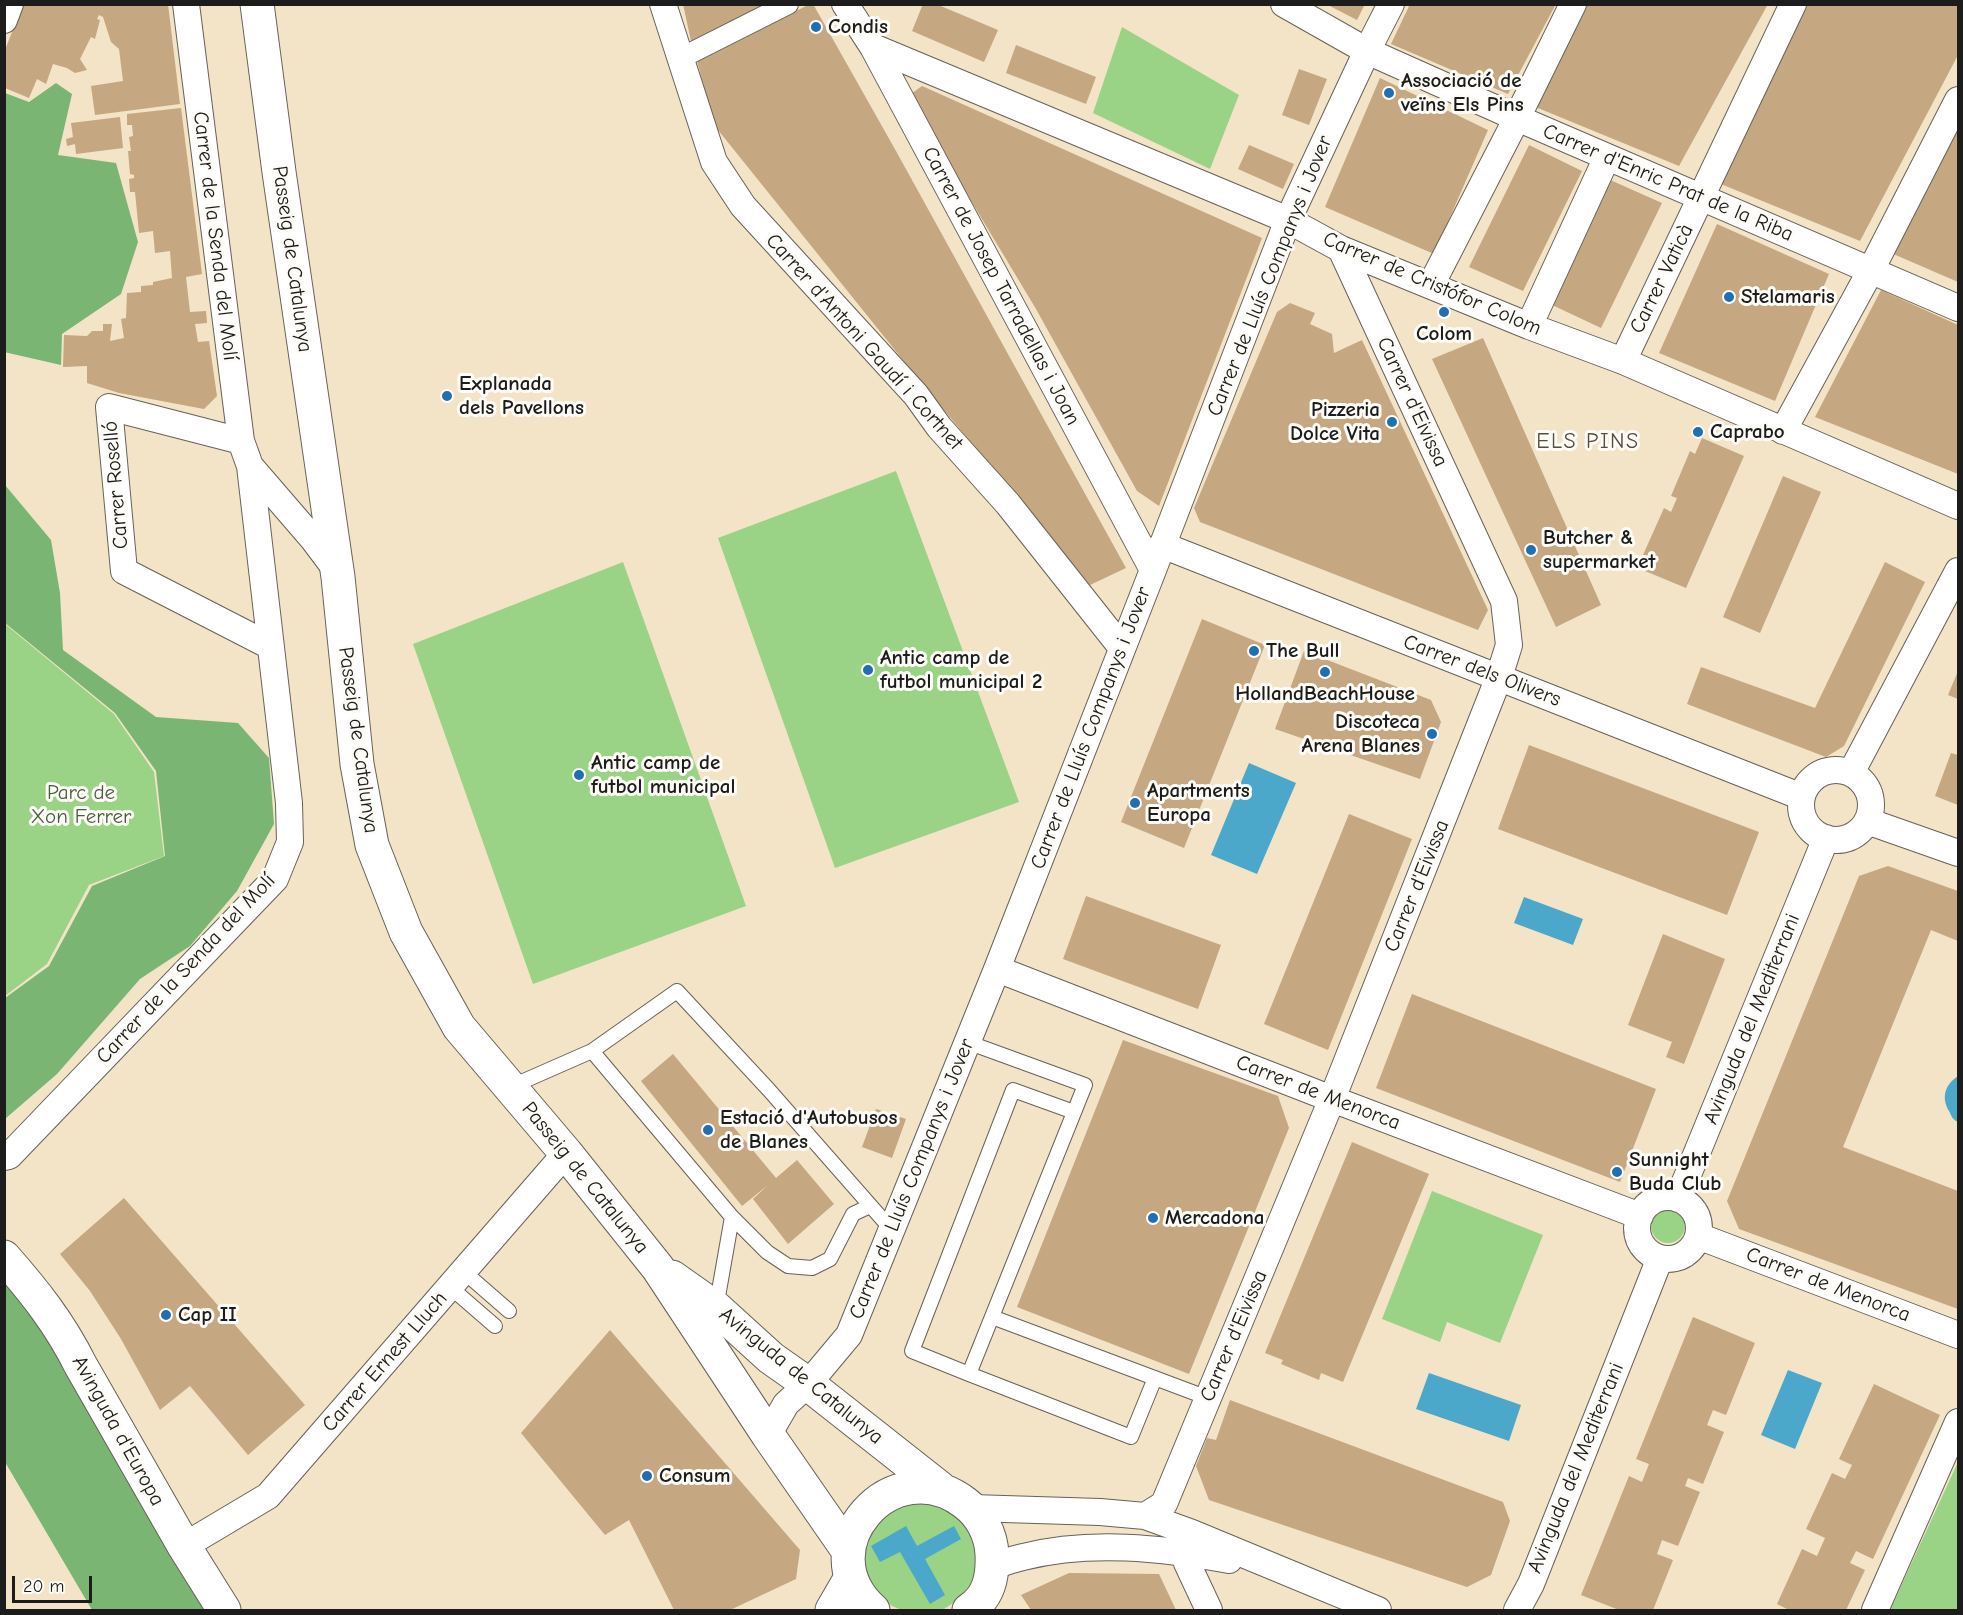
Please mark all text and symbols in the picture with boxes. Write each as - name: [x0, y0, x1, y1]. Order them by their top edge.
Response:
- place label: Condis: [828, 14, 888, 40]
- marker: Condis: [809, 20, 823, 34]
- place label: Associació de veïns Els Pins: [1401, 68, 1524, 118]
- marker: Associació de veïns Els Pins: [1382, 86, 1396, 100]
- street label: Carrer de la Senda del Molí: [187, 110, 243, 362]
- street label: Carrer d'Enric Prat de la Riba: [1539, 119, 1797, 247]
- street label: Carrer de Lluís Companys i Jover: [1202, 132, 1338, 420]
- street label: Carrer de Josep Tarradellas i Joan: [917, 142, 1085, 430]
- street label: Passeig de Catalunya: [266, 164, 318, 354]
- street label: Carrer Vaticà: [1625, 220, 1699, 338]
- street label: Carrer de Cristófor Colom: [1319, 227, 1545, 341]
- street label: Carrer d'Antoni Gaudí i Cortnet: [760, 229, 968, 455]
- place label: Stelamaris: [1741, 284, 1835, 310]
- marker: Stelamaris: [1722, 290, 1736, 304]
- marker: Colom: [1437, 305, 1451, 319]
- place label: Colom: [1416, 321, 1472, 347]
- street label: Carrer d'Eivissa: [1371, 333, 1453, 471]
- place label: Explanada dels Pavellons: [459, 371, 584, 421]
- marker: Explanada dels Pavellons: [440, 389, 454, 403]
- place label: Pizzeria Dolce Vita: [1290, 397, 1380, 447]
- marker: Pizzeria Dolce Vita: [1385, 415, 1399, 429]
- place label: Caprabo: [1710, 419, 1785, 445]
- street label: Carrer Roselló: [98, 420, 134, 550]
- marker: Caprabo: [1691, 425, 1705, 439]
- district label: ELS PINS: [1536, 429, 1640, 455]
- place label: Butcher & supermarket: [1543, 525, 1655, 575]
- marker: Butcher & supermarket: [1524, 543, 1538, 557]
- street label: Carrer de Lluís Companys i Jover: [1025, 583, 1157, 873]
- street label: Carrer dels Olivers: [1400, 629, 1564, 713]
- place label: The Bull: [1266, 638, 1339, 664]
- marker: The Bull: [1247, 644, 1261, 658]
- street label: Passeig de Catalunya: [332, 645, 384, 835]
- place label: Antic camp de futbol municipal 2: [880, 645, 1042, 695]
- marker: Antic camp de futbol municipal 2: [861, 663, 875, 677]
- marker: HollandBeachHouse: [1318, 665, 1332, 679]
- place label: HollandBeachHouse: [1235, 681, 1415, 707]
- place label: Discoteca Arena Blanes: [1302, 709, 1420, 759]
- marker: Discoteca Arena Blanes: [1425, 727, 1439, 741]
- place label: Antic camp de futbol municipal: [591, 750, 735, 800]
- marker: Antic camp de futbol municipal: [572, 768, 586, 782]
- place label: Apartments Europa: [1147, 778, 1250, 828]
- park label: Parc de Xon Ferrer: [31, 780, 131, 830]
- marker: Apartments Europa: [1128, 796, 1142, 810]
- street label: Carrer d'Eivissa: [1379, 816, 1455, 956]
- street label: Carrer de la Senda del Molí: [91, 869, 281, 1069]
- street label: Avinguda del Mediterrani: [1698, 910, 1806, 1128]
- street label: Carrer de Lluís Companys i Jover: [844, 1035, 980, 1323]
- street label: Carrer de Menorca: [1232, 1050, 1404, 1136]
- street label: Passeig de Catalunya: [516, 1097, 654, 1259]
- place label: Estació d'Autobusos de Blanes: [720, 1105, 897, 1155]
- marker: Estació d'Autobusos de Blanes: [701, 1123, 715, 1137]
- place label: Sunnight Buda Club: [1629, 1147, 1721, 1197]
- marker: Sunnight Buda Club: [1610, 1165, 1624, 1179]
- place label: Mercadona: [1165, 1205, 1264, 1231]
- marker: Mercadona: [1146, 1211, 1160, 1225]
- street label: Carrer de Menorca: [1742, 1242, 1914, 1328]
- street label: Carrer d'Eivissa: [1195, 1266, 1273, 1406]
- street label: Carrer Ernest Lluch: [317, 1287, 453, 1437]
- place label: Cap II: [178, 1302, 237, 1328]
- street label: Avinguda de Catalunya: [714, 1302, 888, 1450]
- marker: Cap II: [159, 1308, 173, 1322]
- street label: Avinguda d'Europa: [66, 1351, 170, 1511]
- street label: Avinguda del Mediterrani: [1522, 1359, 1630, 1577]
- place label: Consum: [659, 1463, 730, 1489]
- marker: Consum: [640, 1469, 654, 1483]
- scale bar: [15, 1564, 94, 1602]
- text: 20 m: [23, 1576, 64, 1597]

